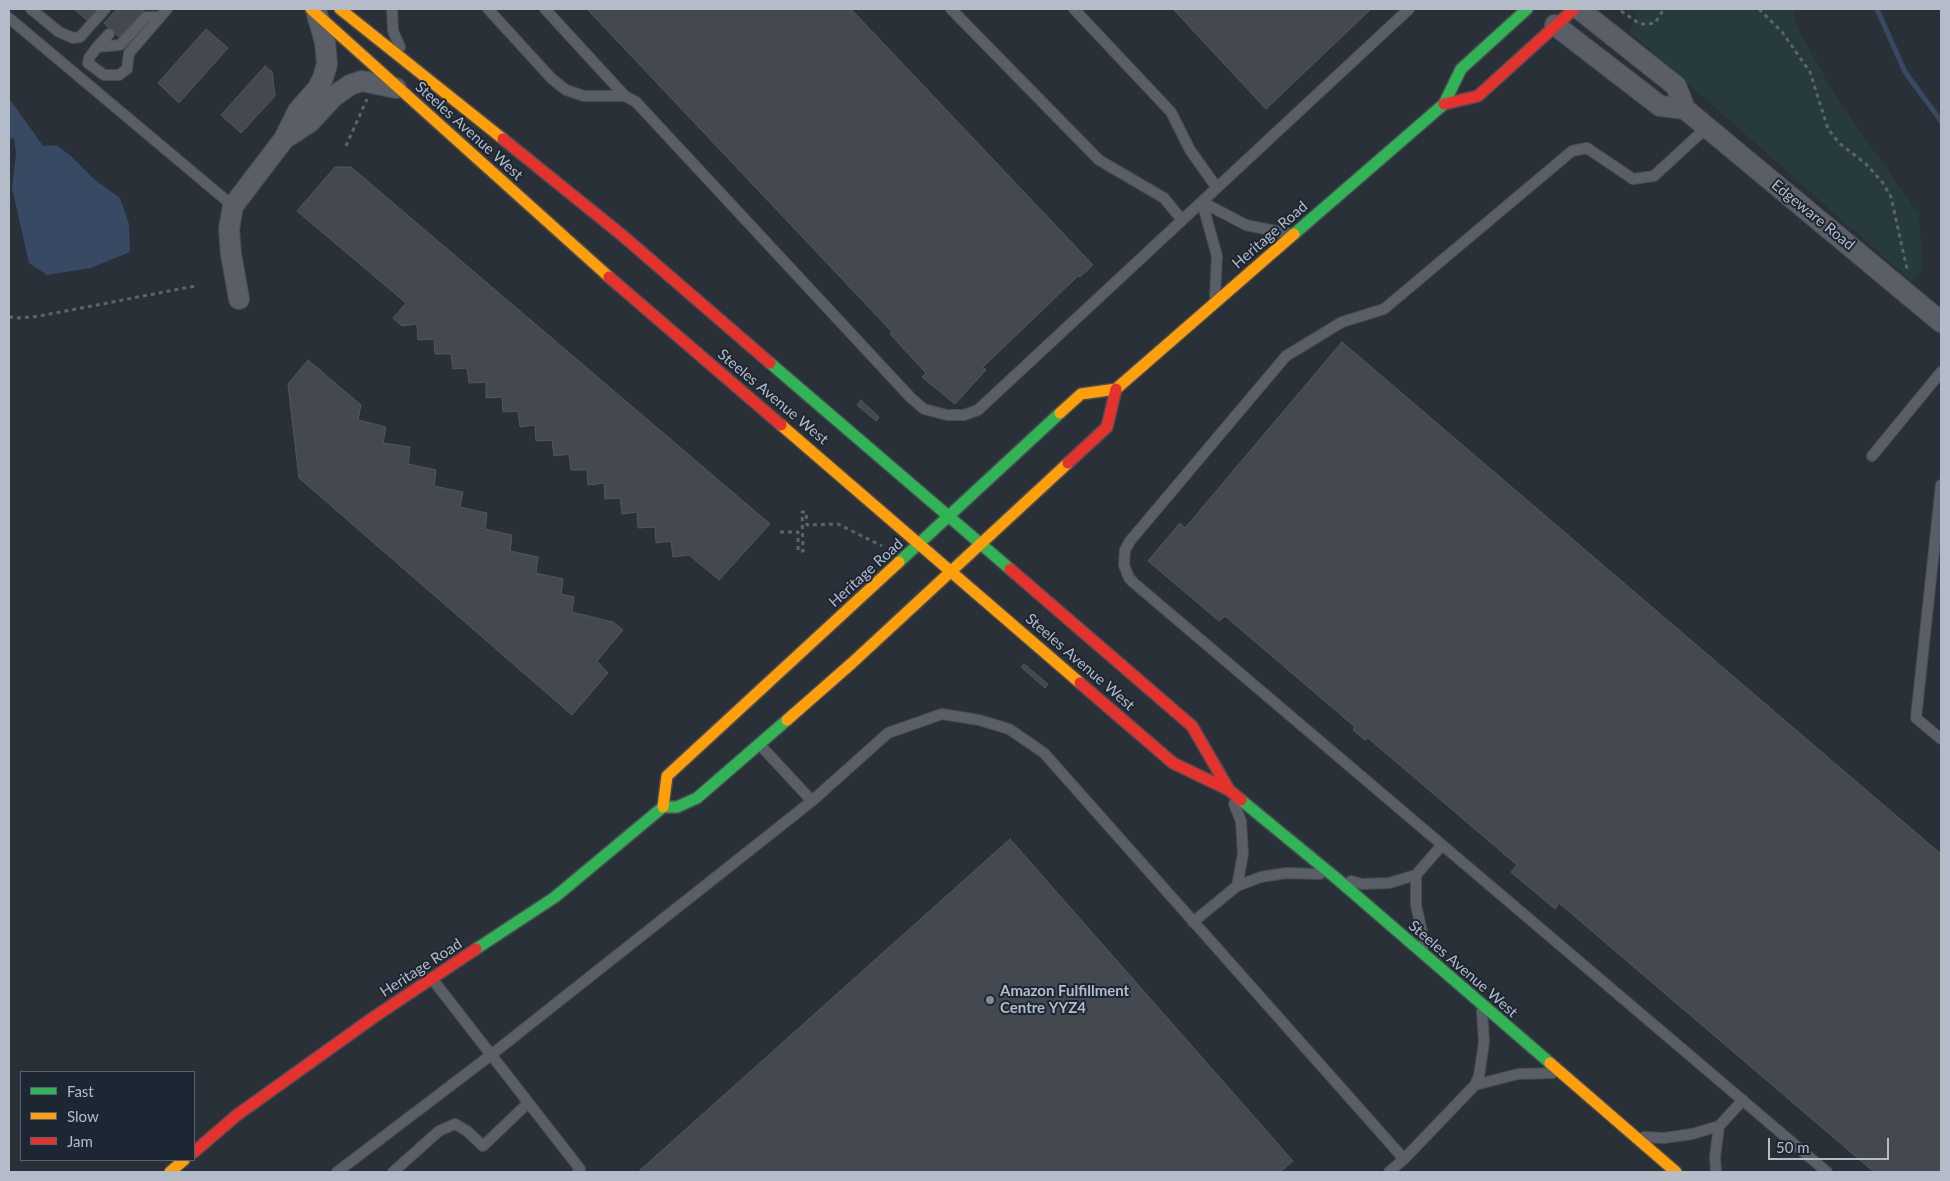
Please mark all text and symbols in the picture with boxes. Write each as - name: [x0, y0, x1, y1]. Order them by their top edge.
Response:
- street label: Steeles Avenue West: [411, 78, 527, 184]
- street label: Edgeware Road: [1768, 176, 1858, 254]
- street label: Heritage Road: [1229, 197, 1311, 273]
- street label: Steeles Avenue West: [714, 346, 832, 448]
- street label: Heritage Road: [825, 535, 907, 611]
- street label: Steeles Avenue West: [1022, 610, 1138, 714]
- street label: Steeles Avenue West: [1405, 917, 1521, 1021]
- street label: Heritage Road: [377, 935, 465, 1001]
- place label: Amazon Fulfillment Centre YYZ4: [1000, 982, 1129, 1017]
- marker: Amazon Fulfillment Centre YYZ4: [984, 994, 996, 1006]
- legend: [20, 1071, 195, 1161]
- text: Fast: [67, 1082, 94, 1100]
- text: Slow: [67, 1107, 99, 1125]
- scale bar: [1770, 1128, 1891, 1160]
- text: Jam: [67, 1132, 93, 1150]
- text: 50 m: [1776, 1138, 1810, 1156]

